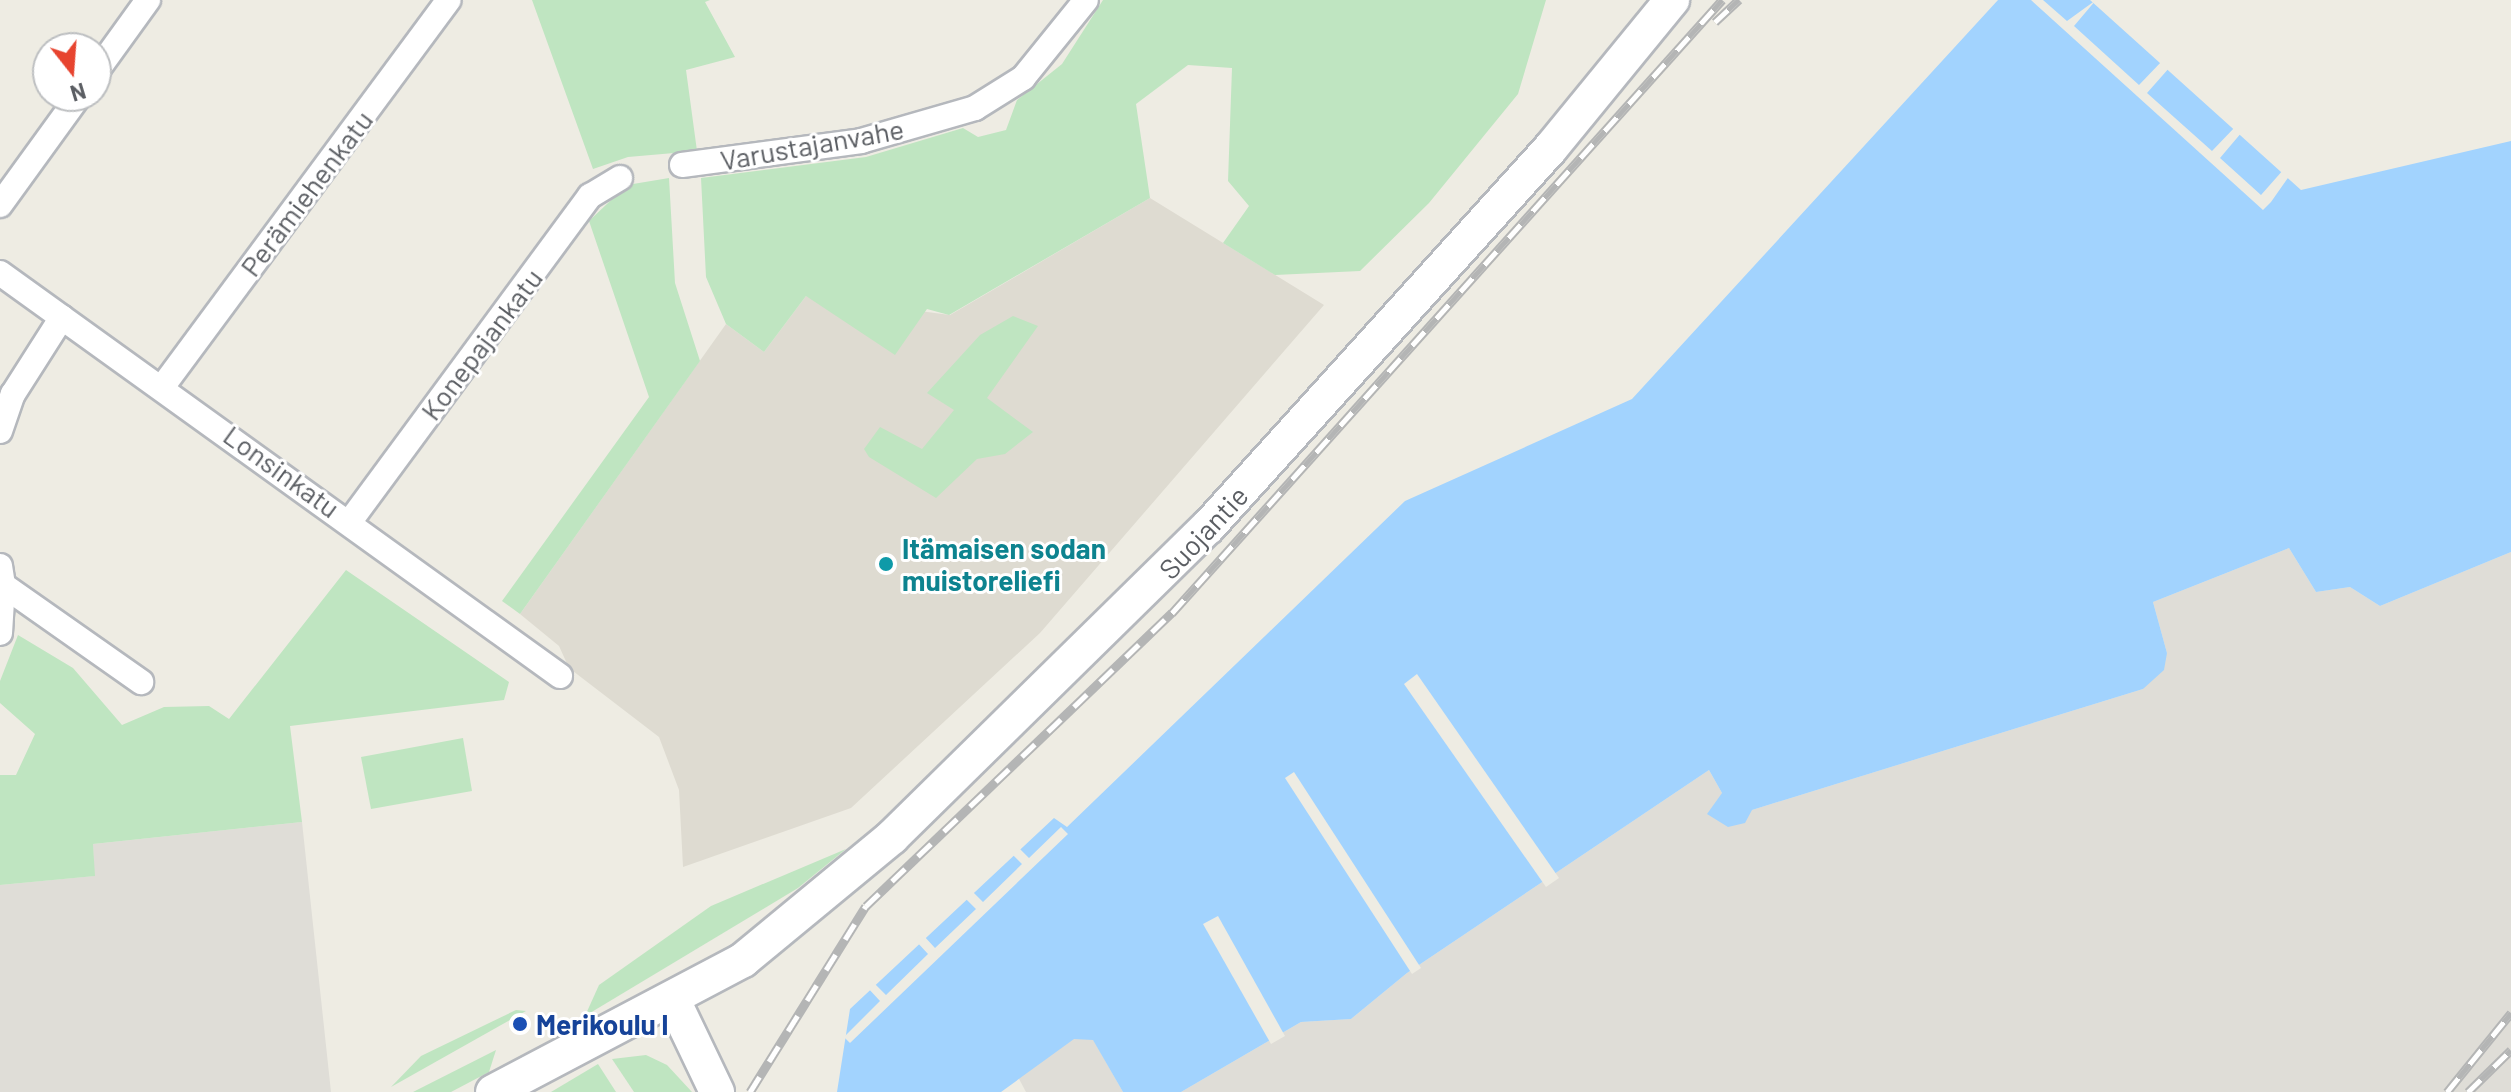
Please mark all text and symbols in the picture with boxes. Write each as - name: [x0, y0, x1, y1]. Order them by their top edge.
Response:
- north arrow: [32, 32, 112, 112]
- text: N: [68, 78, 89, 108]
- street label: Perämiehenkatu: [233, 104, 379, 282]
- street label: Varustajanvahe: [718, 111, 906, 177]
- street label: Konepajankatu: [413, 262, 549, 426]
- street label: Lonsinkatu: [217, 418, 347, 524]
- street label: Suojantie: [1151, 478, 1255, 586]
- place label: Itämaisen sodan muistoreliefi: [902, 531, 1106, 597]
- marker: Itämaisen sodan muistoreliefi: [877, 555, 895, 573]
- place label: Merikoulu I: [536, 1007, 669, 1041]
- marker: Merikoulu I: [511, 1015, 529, 1033]

